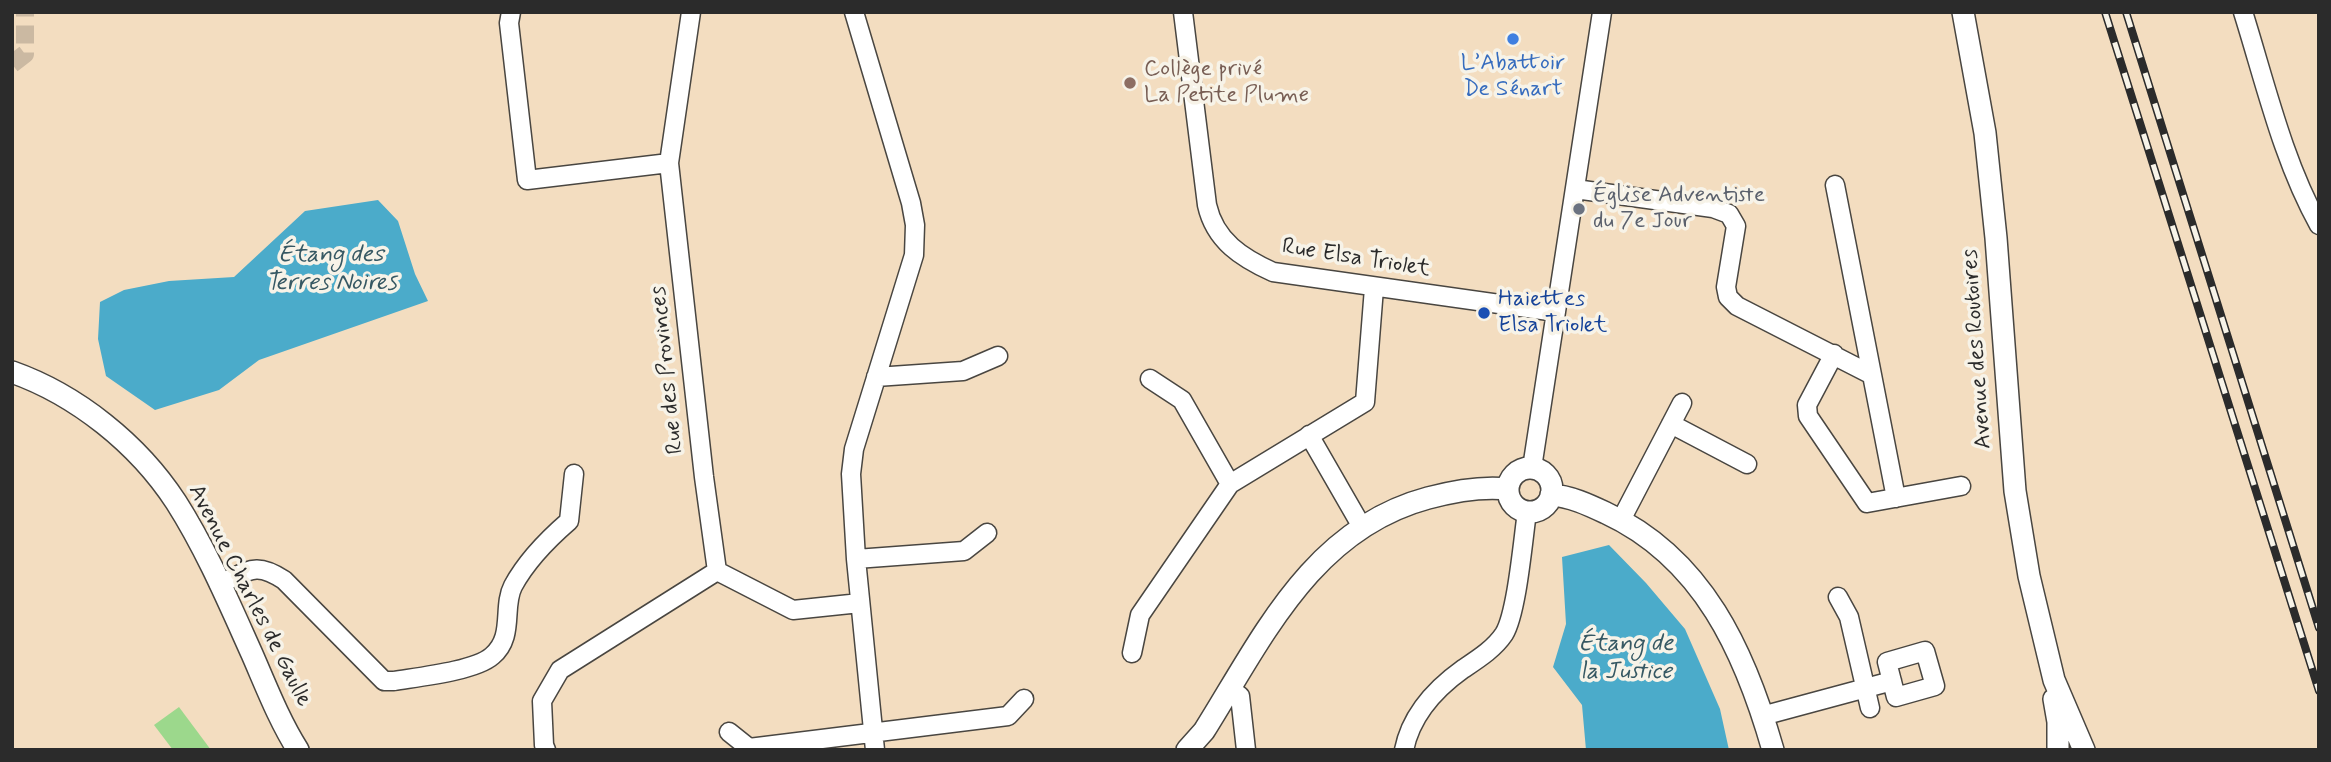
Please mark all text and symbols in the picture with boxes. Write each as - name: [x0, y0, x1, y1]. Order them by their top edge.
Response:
- marker: L’Abattoir De Sénart: [1505, 31, 1521, 47]
- place label: L’Abattoir De Sénart: [1461, 50, 1565, 104]
- place label: Collège privé La Petite Plume: [1144, 56, 1309, 110]
- marker: Collège privé La Petite Plume: [1122, 75, 1138, 91]
- place label: Église Adventiste du 7e Jour: [1593, 182, 1765, 236]
- marker: Église Adventiste du 7e Jour: [1571, 201, 1587, 217]
- street label: Rue Elsa Triolet: [1280, 234, 1432, 284]
- water label: Étang des Terres Noires: [265, 242, 397, 298]
- street label: Avenue des Routoires: [1957, 248, 1999, 450]
- street label: Rue des Provinces: [645, 284, 691, 456]
- place label: Haiettes Elsa Triolet: [1498, 286, 1607, 340]
- marker: Haiettes Elsa Triolet: [1476, 305, 1492, 321]
- street label: Avenue Charles de Gaulle: [181, 480, 317, 712]
- water label: Étang de la Justice: [1579, 631, 1673, 687]

